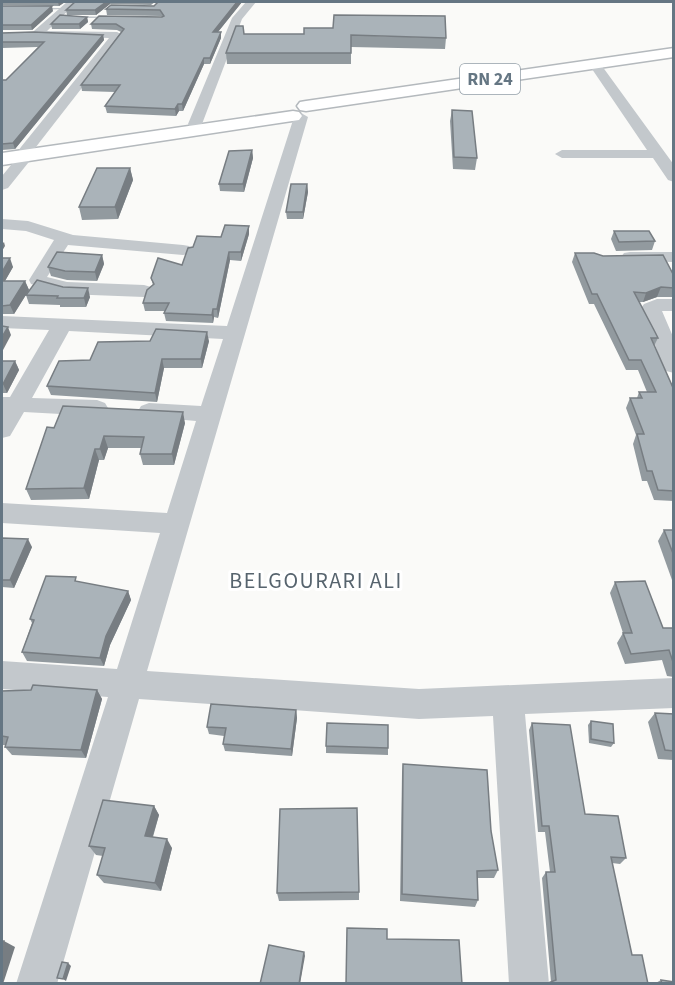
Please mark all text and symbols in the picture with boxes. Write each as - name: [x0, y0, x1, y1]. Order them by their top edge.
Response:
- road number: RN 24: [460, 64, 520, 94]
- district label: BELGOURARI ALI: [229, 565, 403, 597]

